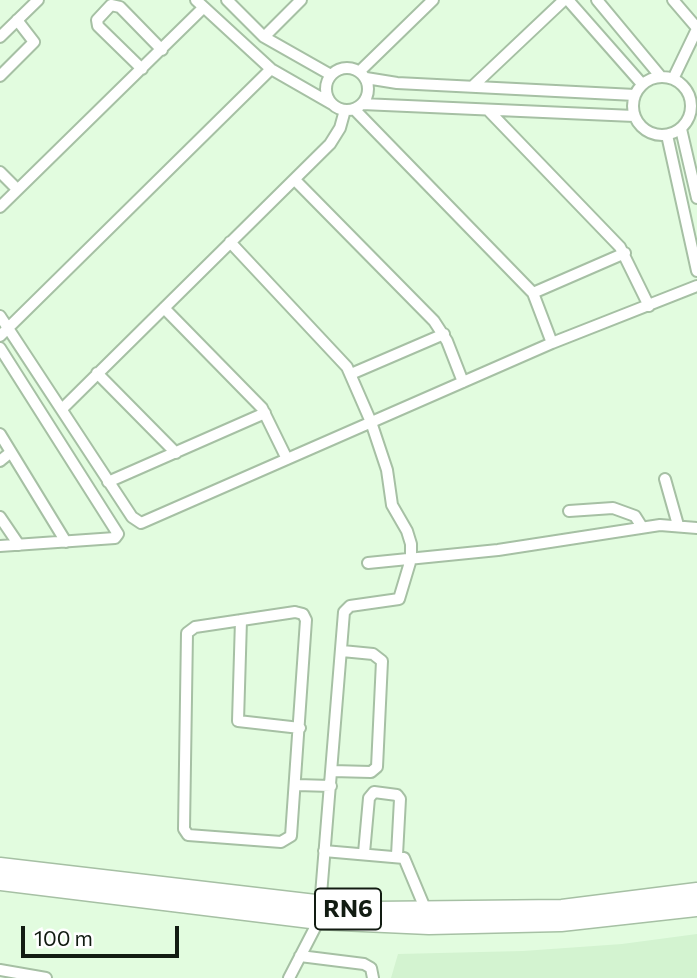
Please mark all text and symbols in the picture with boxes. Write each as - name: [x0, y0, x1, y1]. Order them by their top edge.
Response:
- road number: RN6: [315, 888, 381, 930]
- scale bar: [24, 912, 182, 956]
- text: 100 m: [34, 925, 93, 950]

